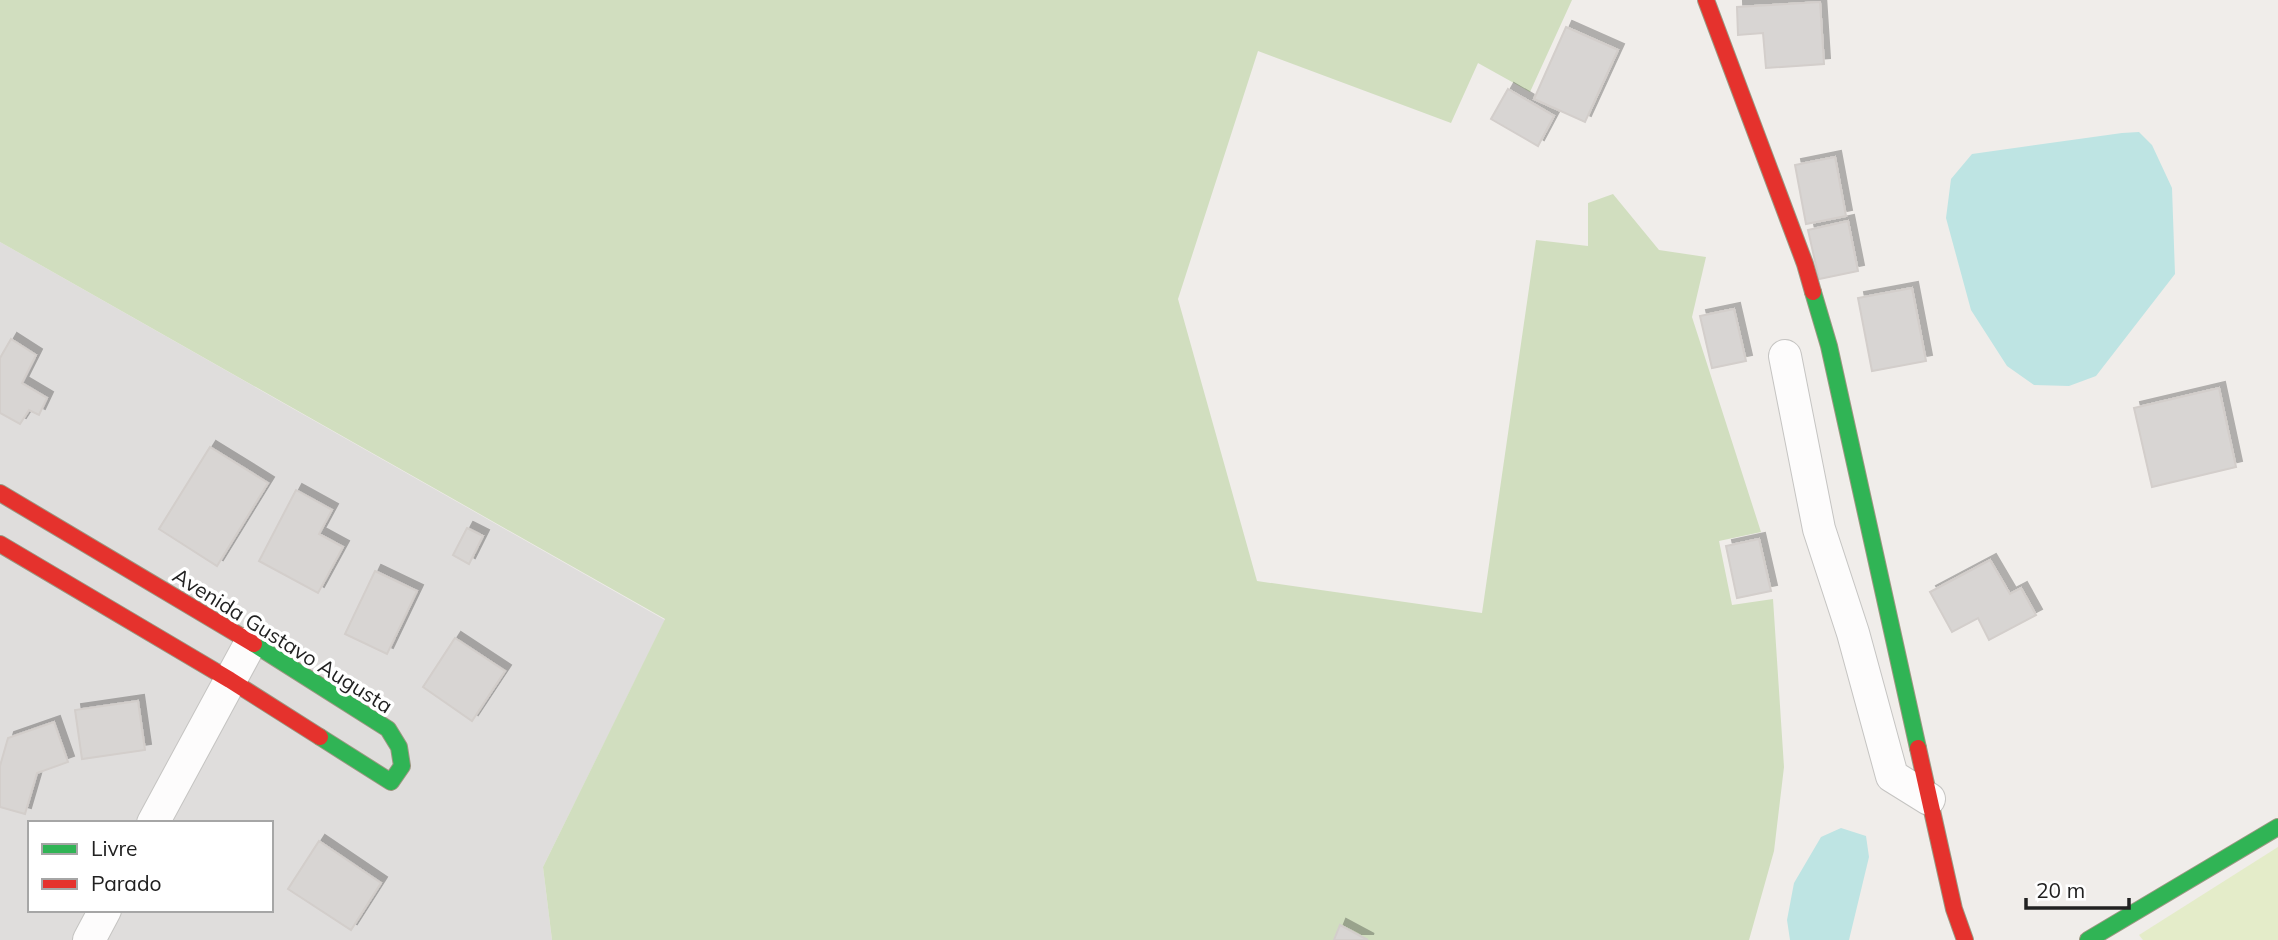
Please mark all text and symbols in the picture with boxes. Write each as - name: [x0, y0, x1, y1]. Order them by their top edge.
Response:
- street label: Avenida Gustavo Augusta: [168, 562, 398, 718]
- legend: [28, 821, 273, 912]
- text: Livre: [91, 835, 138, 861]
- scale bar: [2026, 866, 2129, 910]
- text: Parado: [91, 870, 161, 896]
- text: 20 m: [2036, 877, 2085, 903]

